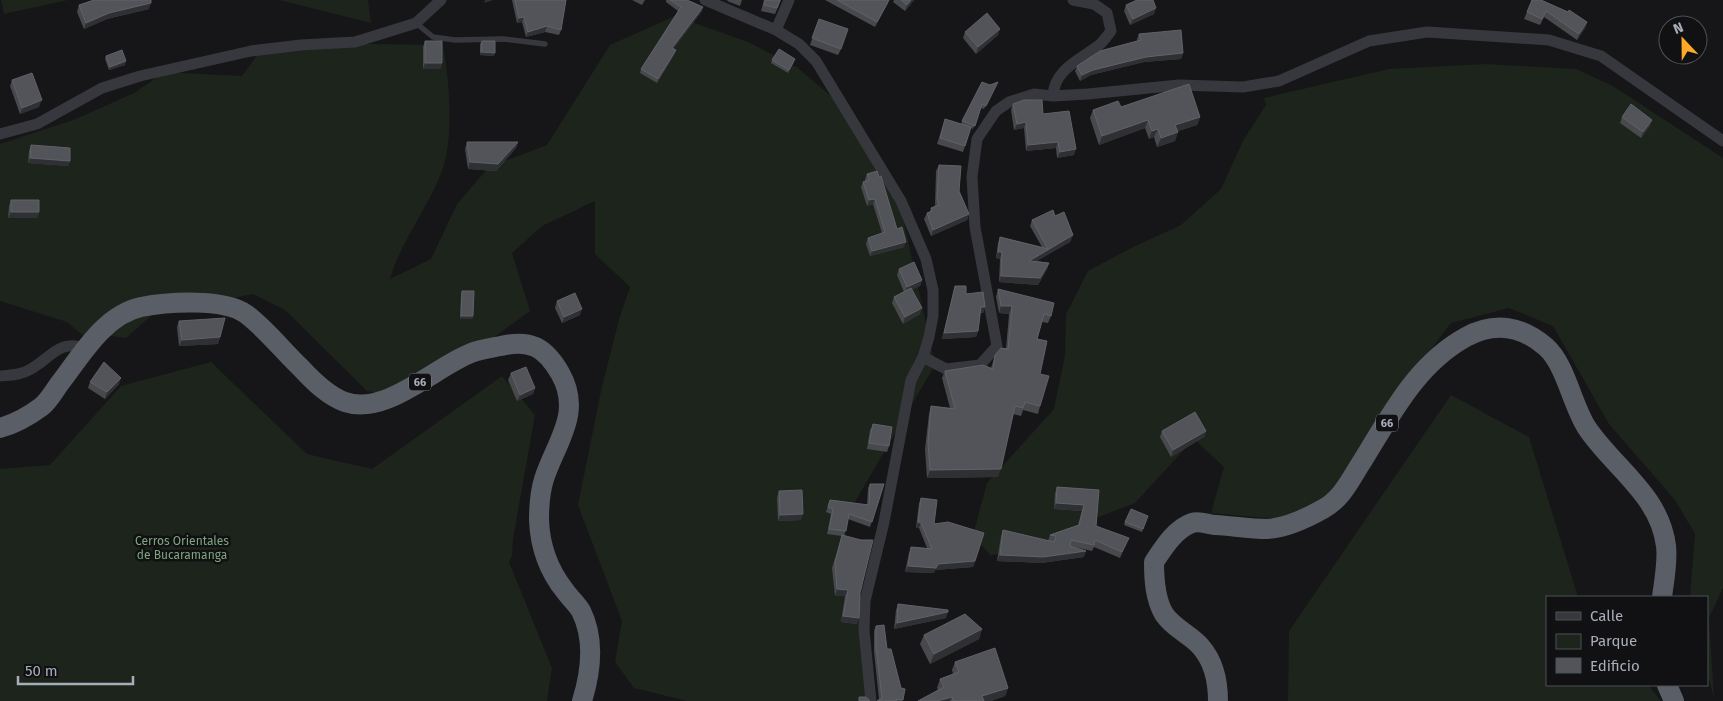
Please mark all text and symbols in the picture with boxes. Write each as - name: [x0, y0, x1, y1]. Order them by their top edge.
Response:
- north arrow: [1658, 15, 1708, 65]
- text: N: [1671, 19, 1686, 38]
- road number: 66: [409, 374, 431, 391]
- road number: 66: [1376, 414, 1398, 432]
- park label: Cerros Orientales de Bucaramanga: [135, 534, 229, 562]
- legend: [1546, 596, 1708, 686]
- text: Calle: [1590, 607, 1623, 625]
- text: Parque: [1590, 632, 1637, 650]
- scale bar: [18, 654, 132, 686]
- text: Edificio: [1590, 657, 1640, 675]
- text: 50 m: [25, 662, 58, 680]

